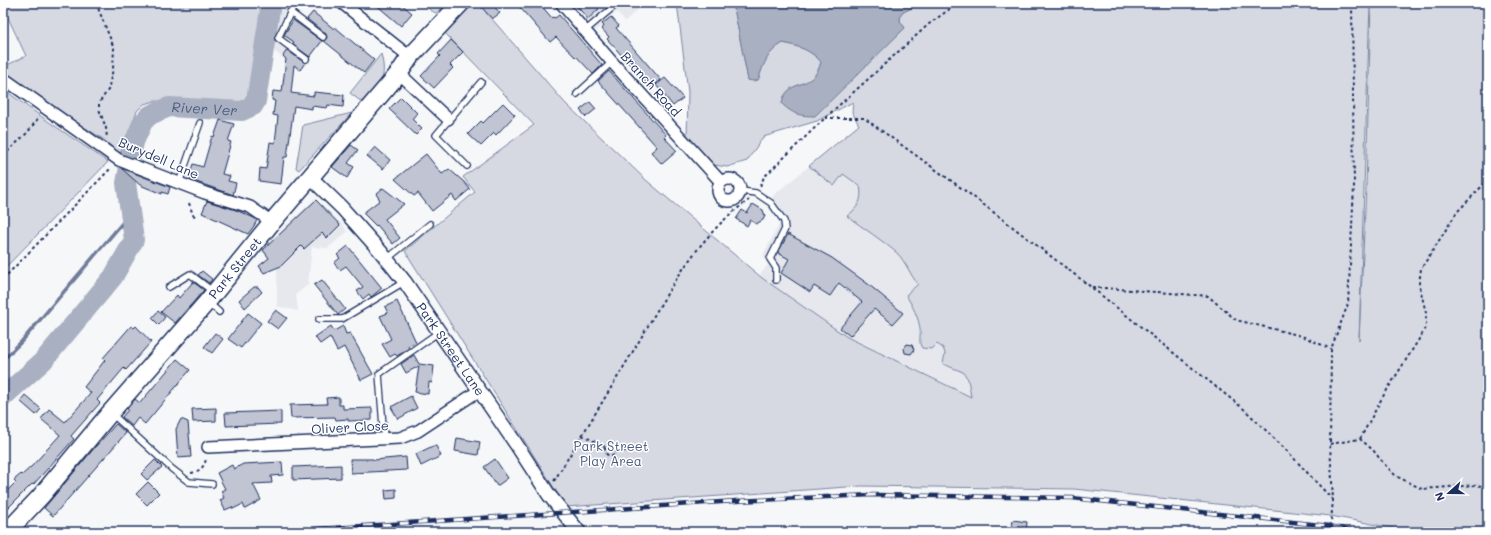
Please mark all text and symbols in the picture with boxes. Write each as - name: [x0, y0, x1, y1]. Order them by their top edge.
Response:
- street label: Branch Road: [618, 48, 685, 120]
- water label: River Ver: [171, 97, 238, 120]
- street label: Burydell Lane: [116, 133, 202, 182]
- street label: Park Street: [204, 233, 265, 302]
- street label: Park Street Lane: [413, 299, 489, 399]
- street label: Oliver Close: [311, 416, 389, 437]
- park label: Park Street Play Area: [573, 437, 649, 469]
- north arrow: [1429, 473, 1469, 513]
- text: N: [1431, 490, 1448, 503]

